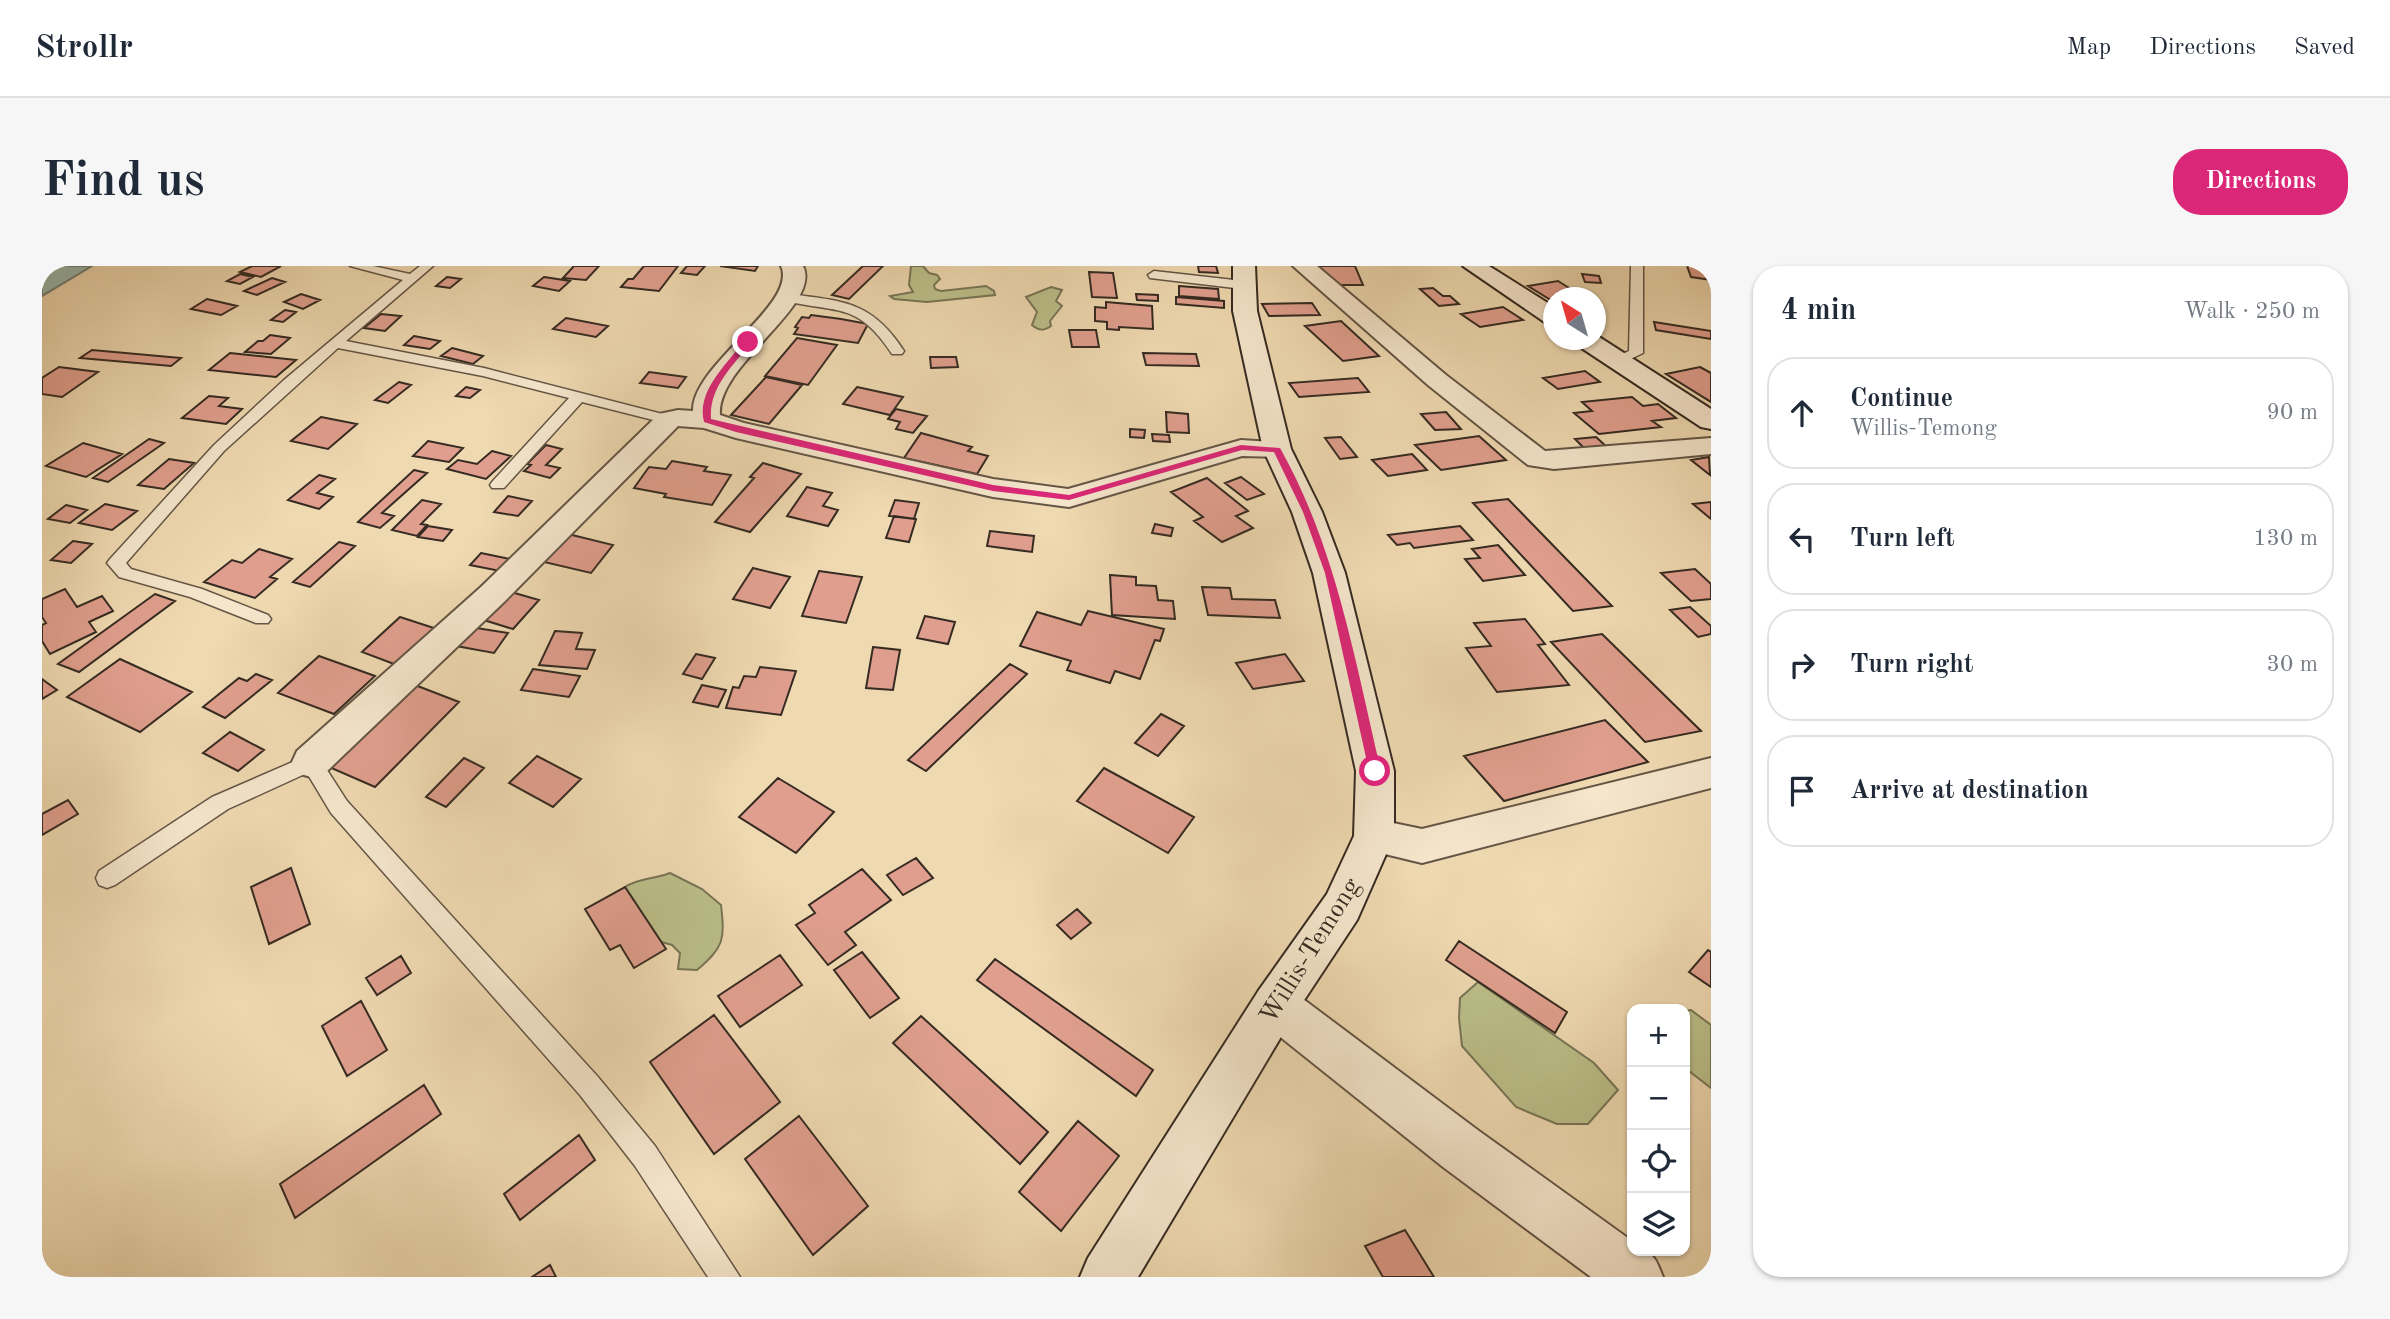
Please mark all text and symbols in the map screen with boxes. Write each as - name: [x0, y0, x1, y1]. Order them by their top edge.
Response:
- text: Strollr: [35, 32, 133, 65]
- text: Map: [2067, 36, 2111, 60]
- text: Directions: [2149, 36, 2256, 60]
- text: Saved: [2294, 36, 2355, 60]
- button: Directions: [2173, 149, 2348, 215]
- text: Find us: [42, 158, 205, 207]
- north arrow: [1543, 287, 1606, 350]
- text: 4 min: [1781, 296, 1856, 326]
- text: Walk · 250 m: [2184, 300, 2320, 323]
- route end: [732, 326, 763, 357]
- text: Continue: [1850, 386, 1953, 412]
- icon: ahead: [1783, 394, 1821, 432]
- text: 90 m: [2267, 401, 2318, 424]
- text: Willis-Temong: [1850, 417, 1997, 440]
- icon: left: [1783, 520, 1821, 558]
- text: Turn left: [1850, 526, 1955, 552]
- text: 130 m: [2253, 527, 2318, 550]
- icon: right: [1783, 646, 1821, 684]
- text: Turn right: [1850, 652, 1973, 678]
- text: 30 m: [2267, 653, 2318, 676]
- route start: [1359, 755, 1390, 786]
- icon: arrive: [1783, 772, 1821, 810]
- text: Arrive at destination: [1850, 778, 2089, 804]
- street label: Willis-Temong: [1256, 874, 1366, 1028]
- map controls: [1627, 1004, 1690, 1256]
- button: +: [1627, 1004, 1690, 1067]
- button: −: [1627, 1067, 1690, 1130]
- button: locate: [1627, 1130, 1690, 1193]
- button: layers: [1627, 1193, 1690, 1256]

